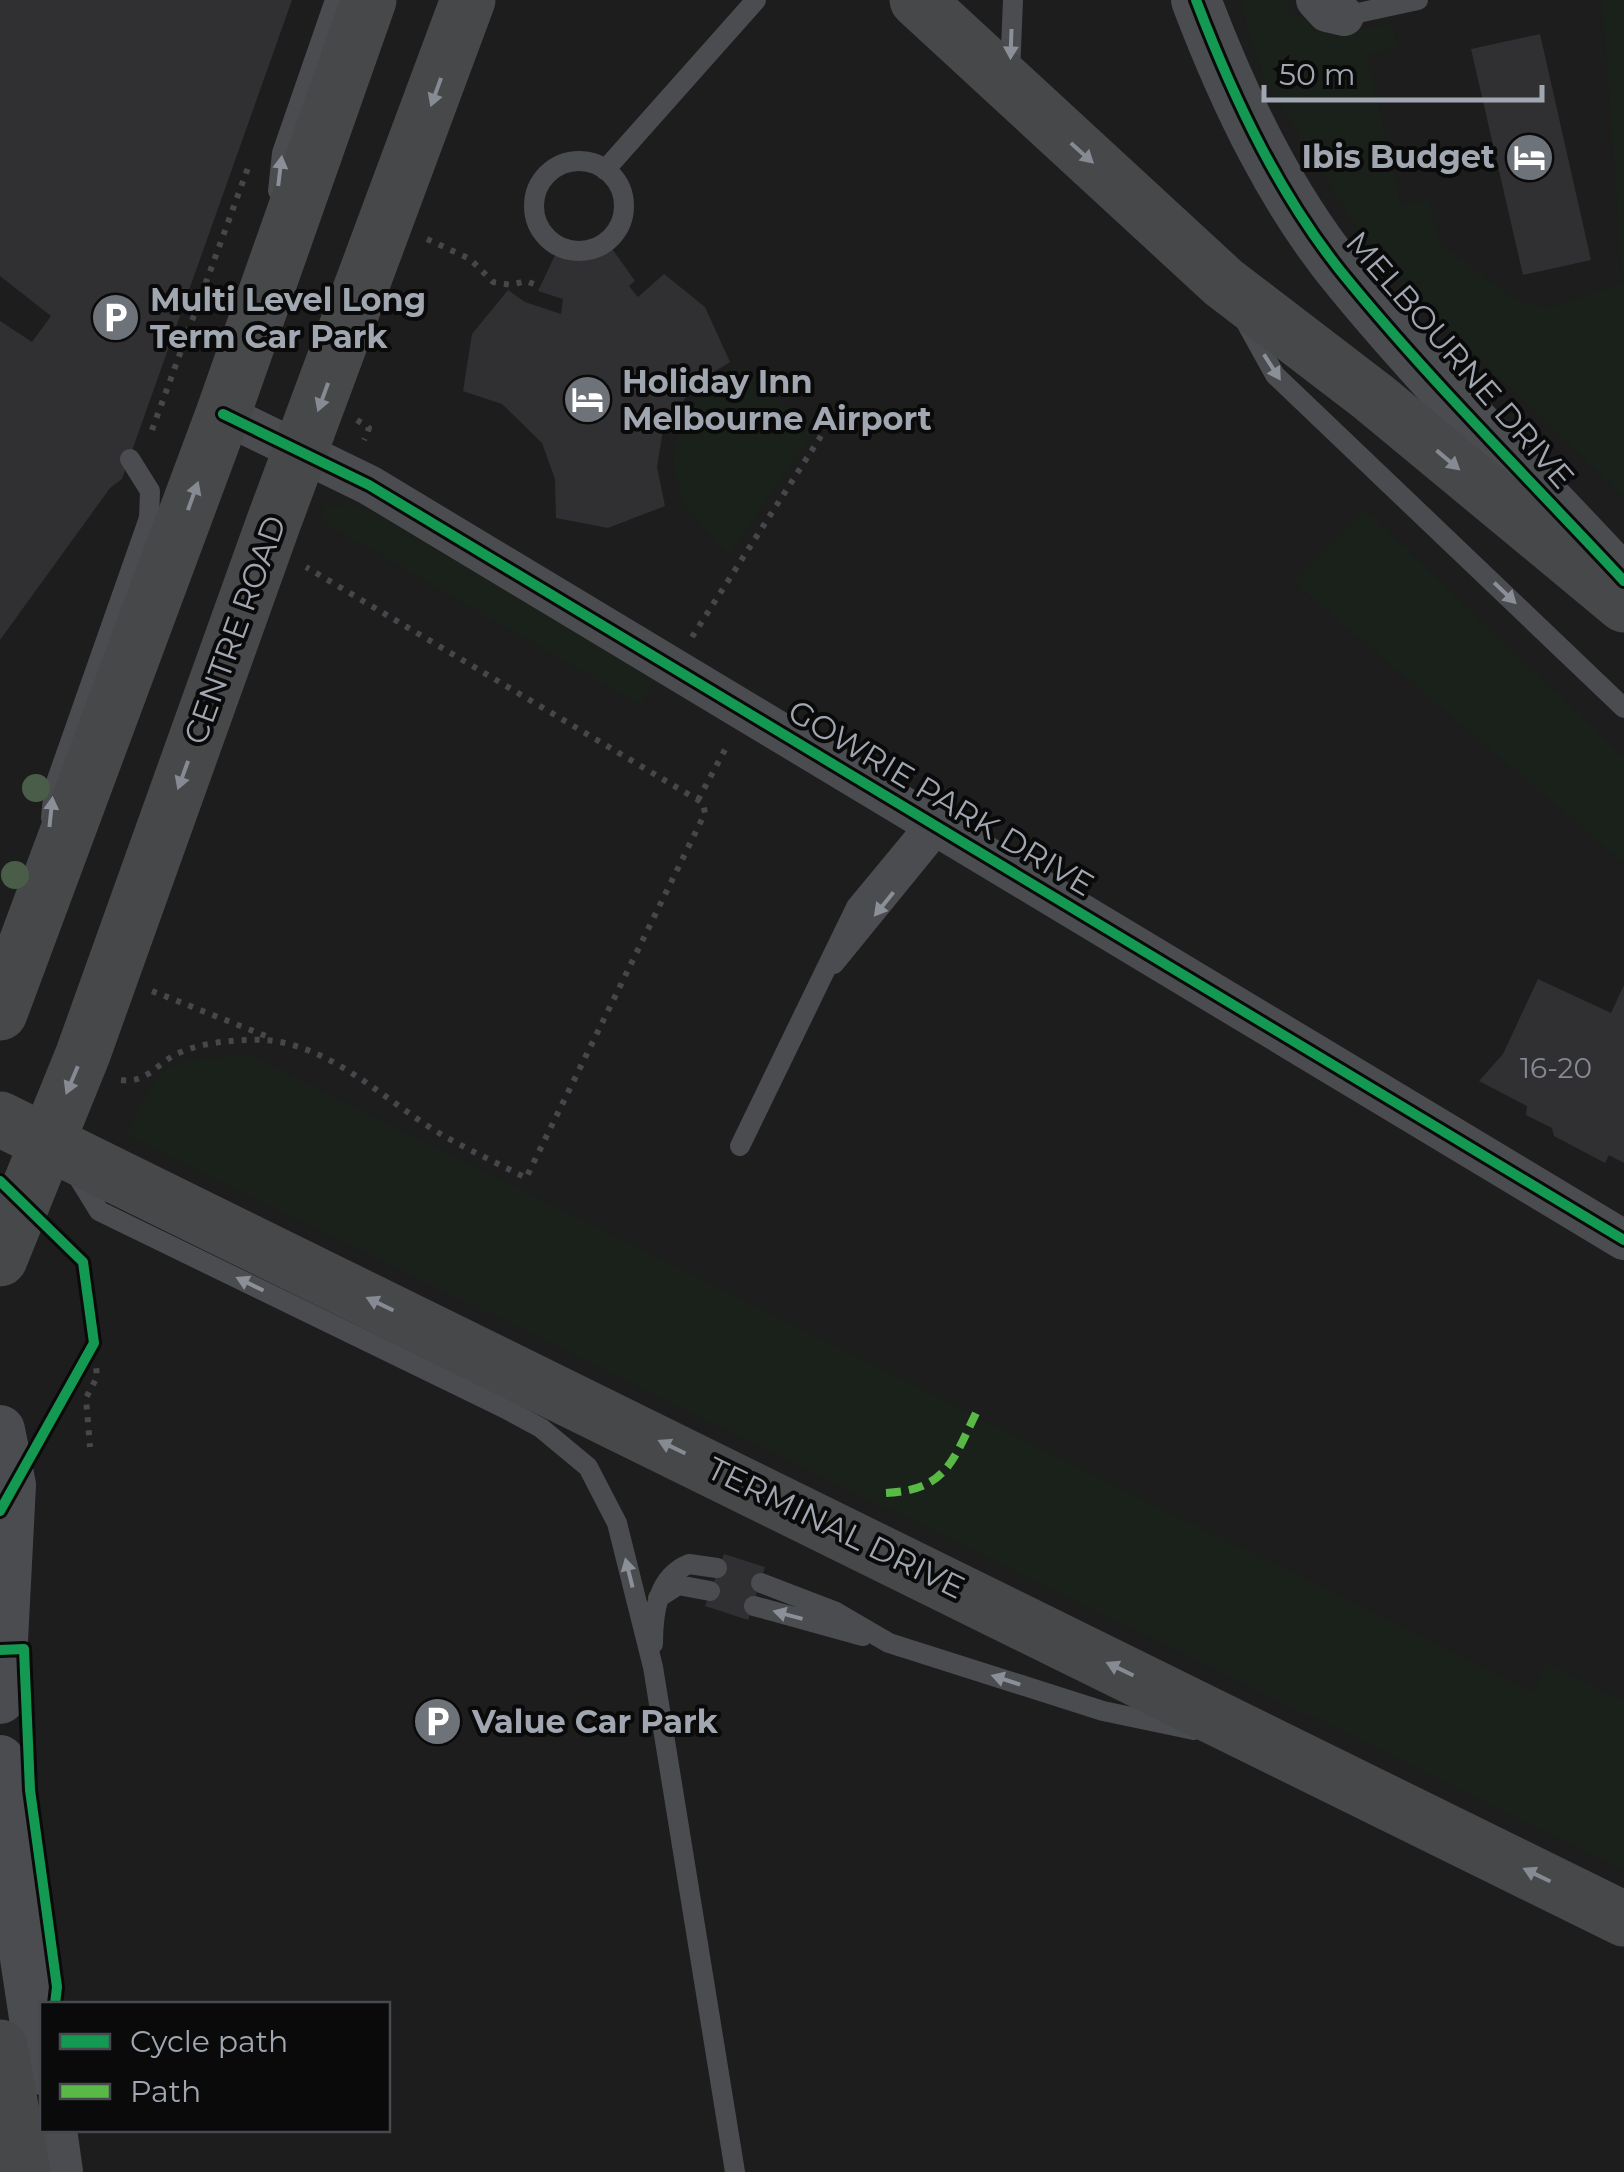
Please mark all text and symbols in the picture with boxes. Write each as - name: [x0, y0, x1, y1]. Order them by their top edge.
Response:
- one-way arrow: [1003, 28, 1019, 60]
- scale bar: [1264, 40, 1542, 102]
- text: 50 m: [1279, 56, 1356, 93]
- one-way arrow: [427, 77, 442, 107]
- hotel icon: Ibis Budget: [1504, 131, 1556, 183]
- place label: Ibis Budget: [1302, 137, 1495, 176]
- one-way arrow: [1069, 142, 1094, 164]
- one-way arrow: [272, 154, 288, 186]
- street label: MELBOURNE DRIVE: [1338, 223, 1583, 496]
- place label: Multi Level Long Term Car Park: [150, 280, 426, 356]
- parking icon: Multi Level Long Term Car Park: [89, 292, 141, 344]
- one-way arrow: [1263, 354, 1281, 381]
- place label: Holiday Inn Melbourne Airport: [622, 362, 932, 438]
- hotel icon: Holiday Inn Melbourne Airport: [561, 374, 613, 426]
- one-way arrow: [315, 382, 330, 412]
- one-way arrow: [1436, 449, 1461, 470]
- one-way arrow: [186, 480, 201, 510]
- street label: CENTRE ROAD: [175, 510, 294, 749]
- one-way arrow: [1492, 581, 1516, 604]
- street label: GOWRIE PARK DRIVE: [781, 691, 1101, 904]
- one-way arrow: [175, 760, 190, 790]
- one-way arrow: [43, 796, 59, 828]
- one-way arrow: [875, 891, 895, 917]
- house number: 16-20: [1520, 1051, 1592, 1085]
- one-way arrow: [64, 1065, 80, 1095]
- one-way arrow: [235, 1276, 264, 1293]
- one-way arrow: [365, 1295, 394, 1312]
- one-way arrow: [657, 1439, 686, 1456]
- street label: TERMINAL DRIVE: [701, 1448, 971, 1607]
- one-way arrow: [621, 1557, 636, 1588]
- one-way arrow: [772, 1607, 803, 1623]
- one-way arrow: [1105, 1660, 1134, 1677]
- one-way arrow: [990, 1672, 1020, 1687]
- parking icon: Value Car Park: [411, 1696, 463, 1748]
- place label: Value Car Park: [471, 1702, 719, 1741]
- one-way arrow: [1522, 1867, 1551, 1884]
- legend: [40, 2002, 390, 2132]
- text: Cycle path: [130, 2023, 288, 2060]
- text: Path: [130, 2073, 201, 2110]

